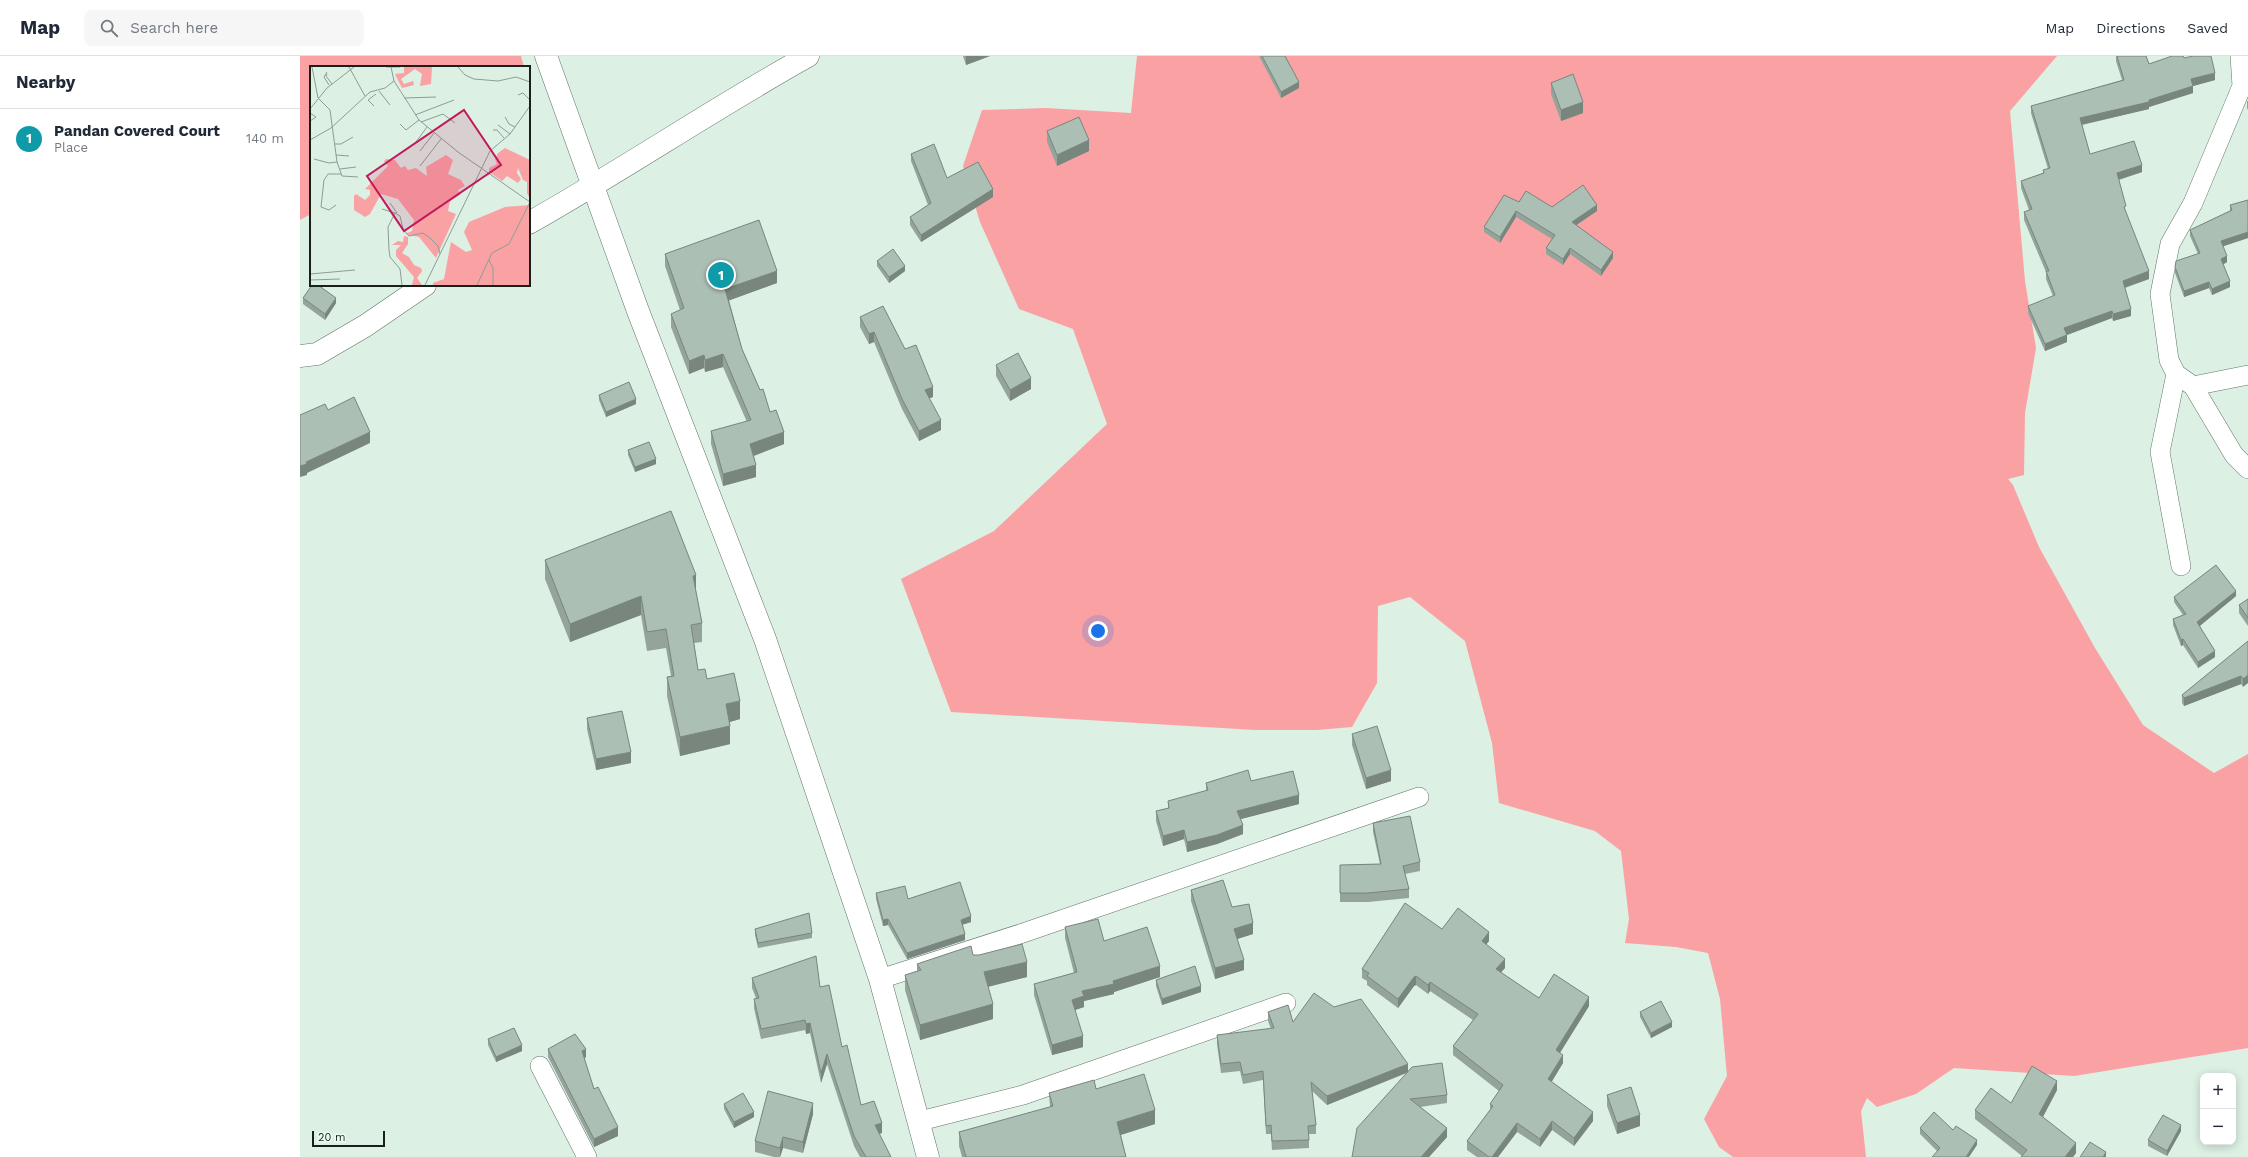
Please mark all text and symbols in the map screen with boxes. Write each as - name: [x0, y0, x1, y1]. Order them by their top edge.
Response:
- search box: [84, 10, 364, 46]
- text: Map: [20, 16, 60, 39]
- icon: search: [98, 17, 120, 39]
- text: Search here: [130, 19, 218, 37]
- text: Map: [2046, 20, 2074, 36]
- text: Directions: [2096, 20, 2165, 36]
- text: Saved: [2187, 20, 2228, 36]
- inset map: [310, 66, 530, 286]
- text: Nearby: [16, 72, 75, 92]
- text: Pandan Covered Court: [54, 122, 220, 140]
- text: 1: [26, 131, 32, 146]
- text: 140 m: [246, 131, 284, 146]
- text: Place: [54, 140, 88, 155]
- pin: 1: [708, 260, 734, 290]
- your location: [1088, 621, 1108, 641]
- map controls: [2200, 1073, 2236, 1145]
- button: +: [2200, 1073, 2236, 1109]
- button: −: [2200, 1109, 2236, 1145]
- scale bar: [312, 1129, 385, 1148]
- text: 20 m: [318, 1131, 346, 1144]

